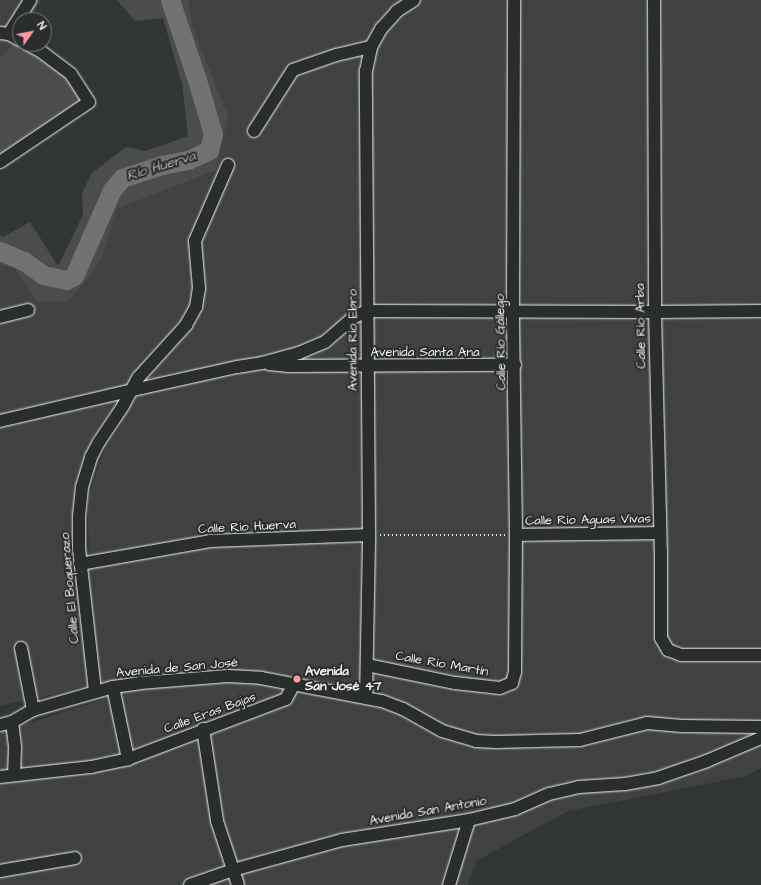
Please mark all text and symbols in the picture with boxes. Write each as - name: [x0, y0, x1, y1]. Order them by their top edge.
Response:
- north arrow: [12, 12, 52, 52]
- text: N: [33, 19, 50, 33]
- water label: Río Huerva: [125, 148, 197, 184]
- street label: Calle Río Arba: [632, 283, 650, 369]
- street label: Avenida Río Ebro: [345, 289, 361, 391]
- street label: Calle Río Gállego: [492, 294, 510, 390]
- street label: Avenida Santa Ana: [370, 344, 480, 360]
- street label: Calle Río Aguas Vivas: [525, 511, 651, 529]
- street label: Calle Río Huerva: [198, 517, 296, 537]
- street label: Calle El Boquerazo: [57, 532, 83, 644]
- street label: Calle Río Martín: [394, 648, 490, 680]
- street label: Avenida de San José: [115, 655, 239, 681]
- place label: Avenida San José 47: [305, 664, 381, 695]
- marker: Avenida San José 47: [292, 674, 302, 684]
- street label: Calle Eras Bajas: [162, 689, 258, 737]
- street label: Avenida San Antonio: [368, 793, 488, 829]

